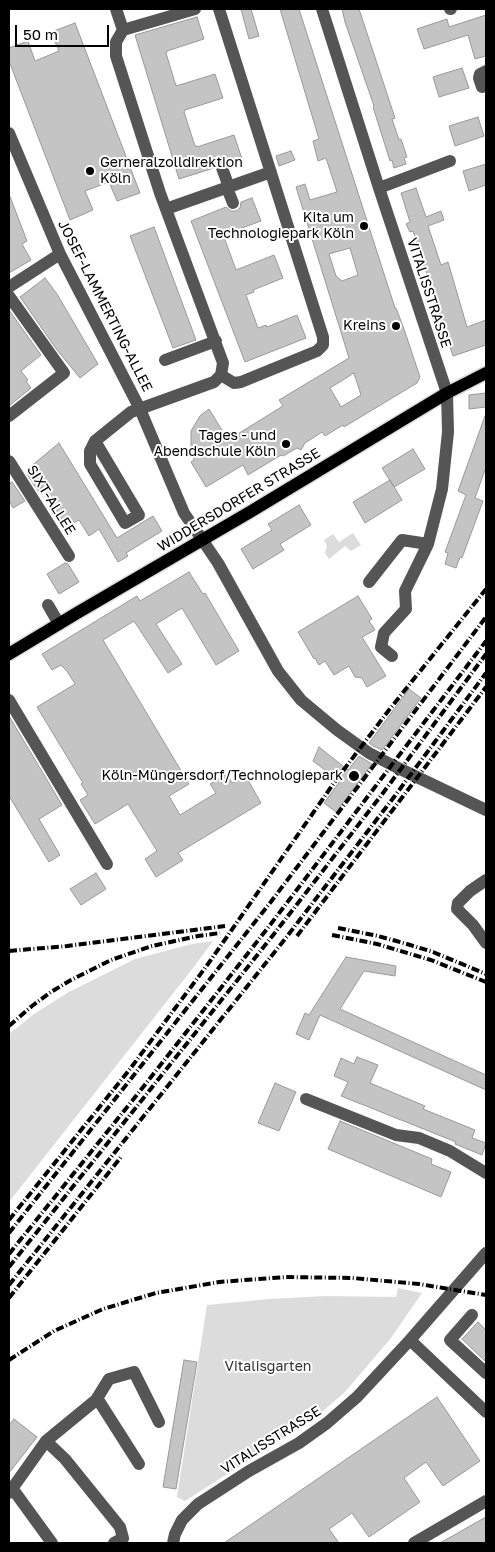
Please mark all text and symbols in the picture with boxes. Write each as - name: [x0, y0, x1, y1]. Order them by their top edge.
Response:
- scale bar: [18, 15, 111, 47]
- text: 50 m: [23, 25, 58, 43]
- place label: Gerneralzolldirektion Köln: [100, 155, 243, 188]
- marker: Gerneralzolldirektion Köln: [84, 165, 96, 177]
- place label: Kita um Technologiepark Köln: [208, 210, 354, 242]
- street label: JOSEF-LAMMERTING-ALLEE: [54, 217, 156, 395]
- marker: Kita um Technologiepark Köln: [358, 220, 370, 232]
- street label: VITALISSTRASSE: [403, 236, 455, 350]
- place label: Kreins: [343, 318, 386, 334]
- marker: Kreins: [390, 320, 402, 332]
- place label: Tages - und Abendschule Köln: [154, 428, 276, 461]
- marker: Tages - und Abendschule Köln: [280, 438, 292, 450]
- street label: WIDDERSDORFER STRASSE: [155, 445, 323, 555]
- street label: SIXT-ALLEE: [23, 462, 79, 538]
- place label: Köln-Müngersdorf/Technologiepark: [102, 768, 343, 784]
- marker: Köln-Müngersdorf/Technologiepark: [347, 769, 361, 783]
- park label: Vitalisgarten: [225, 1359, 311, 1375]
- street label: VITALISSTRASSE: [218, 1402, 324, 1478]

